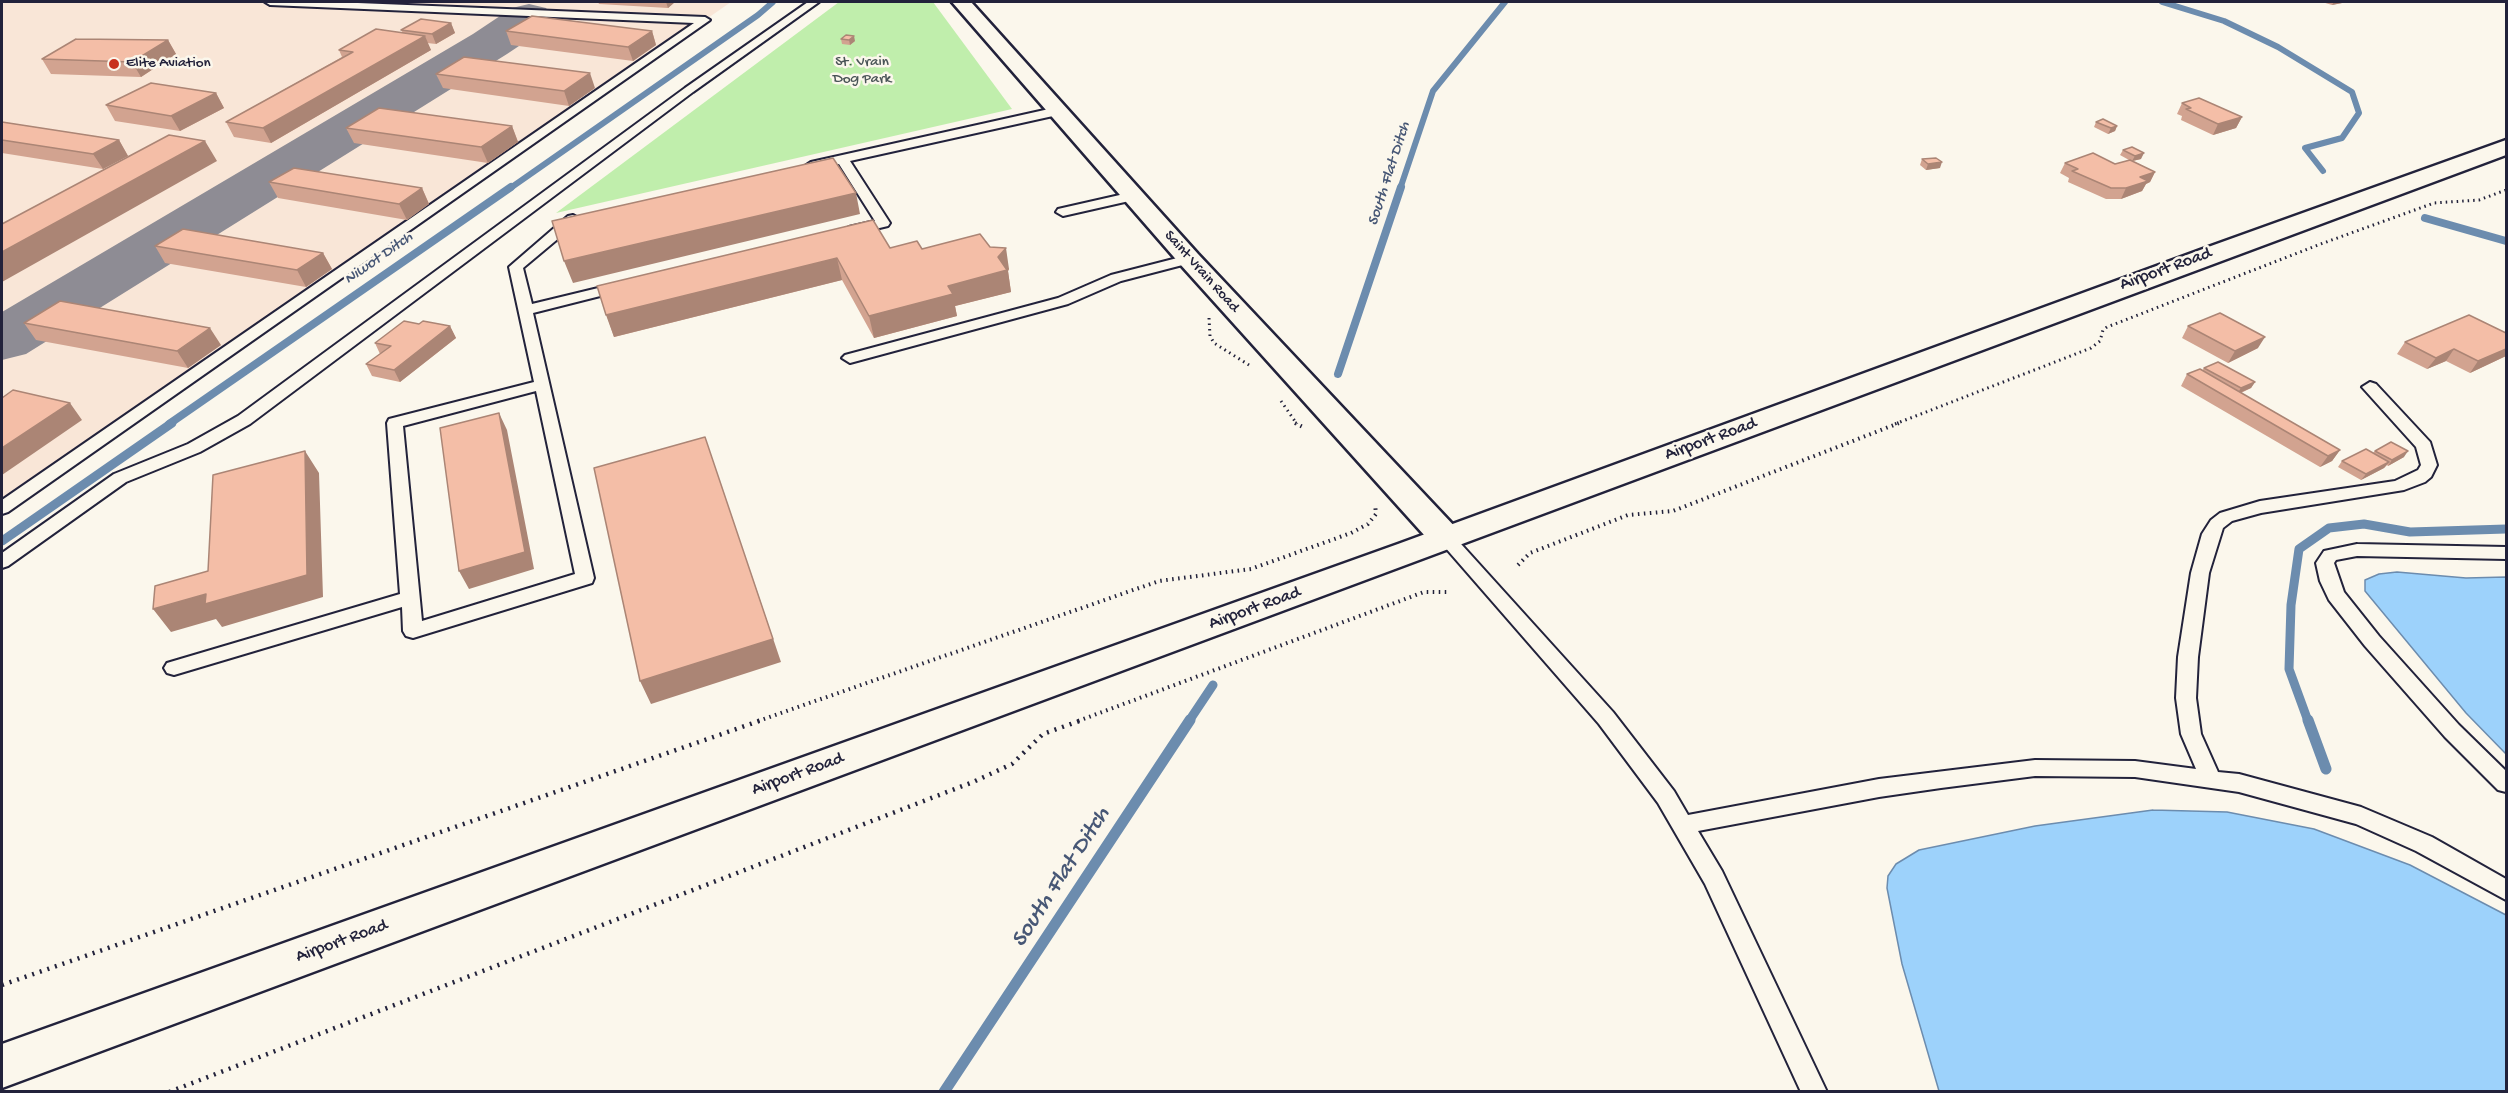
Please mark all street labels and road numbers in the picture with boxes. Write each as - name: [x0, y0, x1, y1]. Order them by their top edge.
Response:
- street label: Saint Vrain Road: [1160, 227, 1242, 317]
- street label: Airport Road: [2117, 243, 2215, 297]
- street label: Airport Road: [1662, 413, 1760, 467]
- street label: Airport Road: [1206, 582, 1304, 636]
- street label: Airport Road: [749, 748, 847, 802]
- street label: Airport Road: [293, 915, 391, 969]

